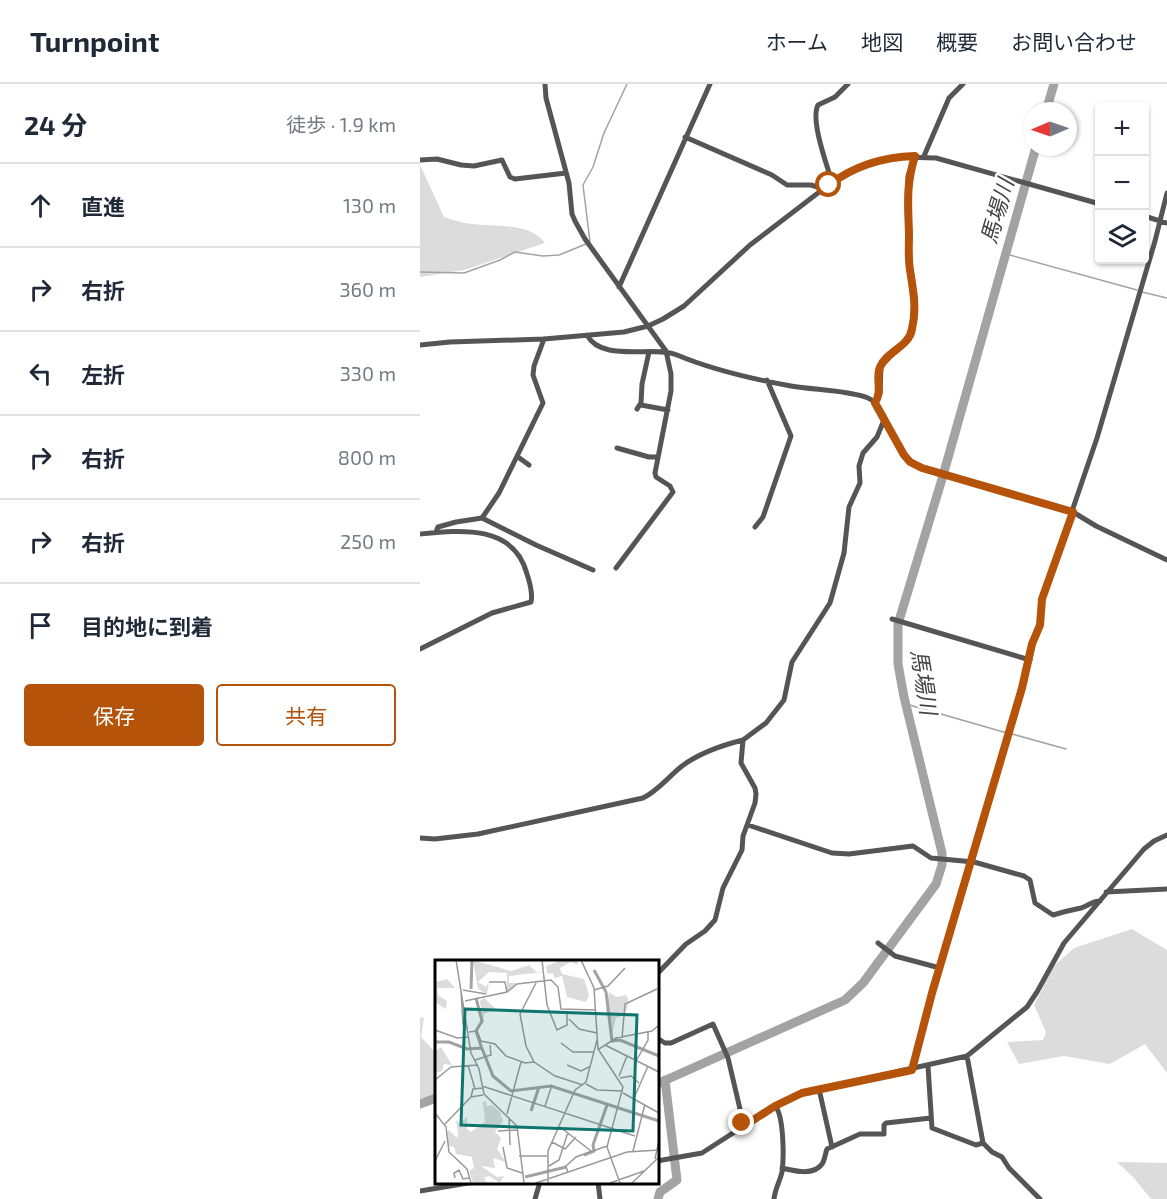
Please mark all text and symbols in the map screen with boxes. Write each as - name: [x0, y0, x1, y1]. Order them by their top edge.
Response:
- text: Turnpoint: [30, 24, 159, 58]
- text: ホーム: [766, 29, 828, 54]
- text: 地図: [861, 29, 903, 54]
- text: 概要: [936, 29, 978, 54]
- text: お問い合わせ: [1011, 29, 1137, 54]
- north arrow: [1023, 102, 1077, 156]
- map controls: [1095, 102, 1149, 264]
- button: +: [1095, 102, 1149, 156]
- text: 24 分: [24, 109, 87, 140]
- text: 徒歩 · 1.9 km: [286, 112, 396, 136]
- button: −: [1095, 156, 1149, 210]
- route start: [815, 171, 841, 197]
- water label: 馬場川: [974, 174, 1018, 246]
- icon: ahead: [24, 189, 57, 222]
- text: 直進: [81, 193, 125, 219]
- text: 130 m: [343, 193, 396, 217]
- button: layers: [1095, 210, 1149, 264]
- icon: right: [24, 273, 57, 306]
- text: 右折: [81, 277, 125, 303]
- text: 360 m: [339, 277, 396, 301]
- icon: left: [24, 357, 57, 390]
- text: 左折: [81, 361, 125, 387]
- text: 330 m: [340, 361, 396, 385]
- icon: right: [24, 441, 57, 474]
- text: 右折: [81, 445, 125, 471]
- text: 800 m: [338, 445, 396, 469]
- icon: right: [24, 525, 57, 558]
- text: 右折: [81, 529, 125, 555]
- text: 250 m: [340, 529, 396, 553]
- icon: arrive: [24, 609, 57, 642]
- text: 目的地に到着: [81, 613, 213, 639]
- water label: 馬場川: [907, 647, 943, 718]
- button: 保存: [24, 684, 204, 746]
- button: 共有: [216, 684, 396, 746]
- inset map: [435, 960, 658, 1184]
- route end: [728, 1109, 754, 1135]

